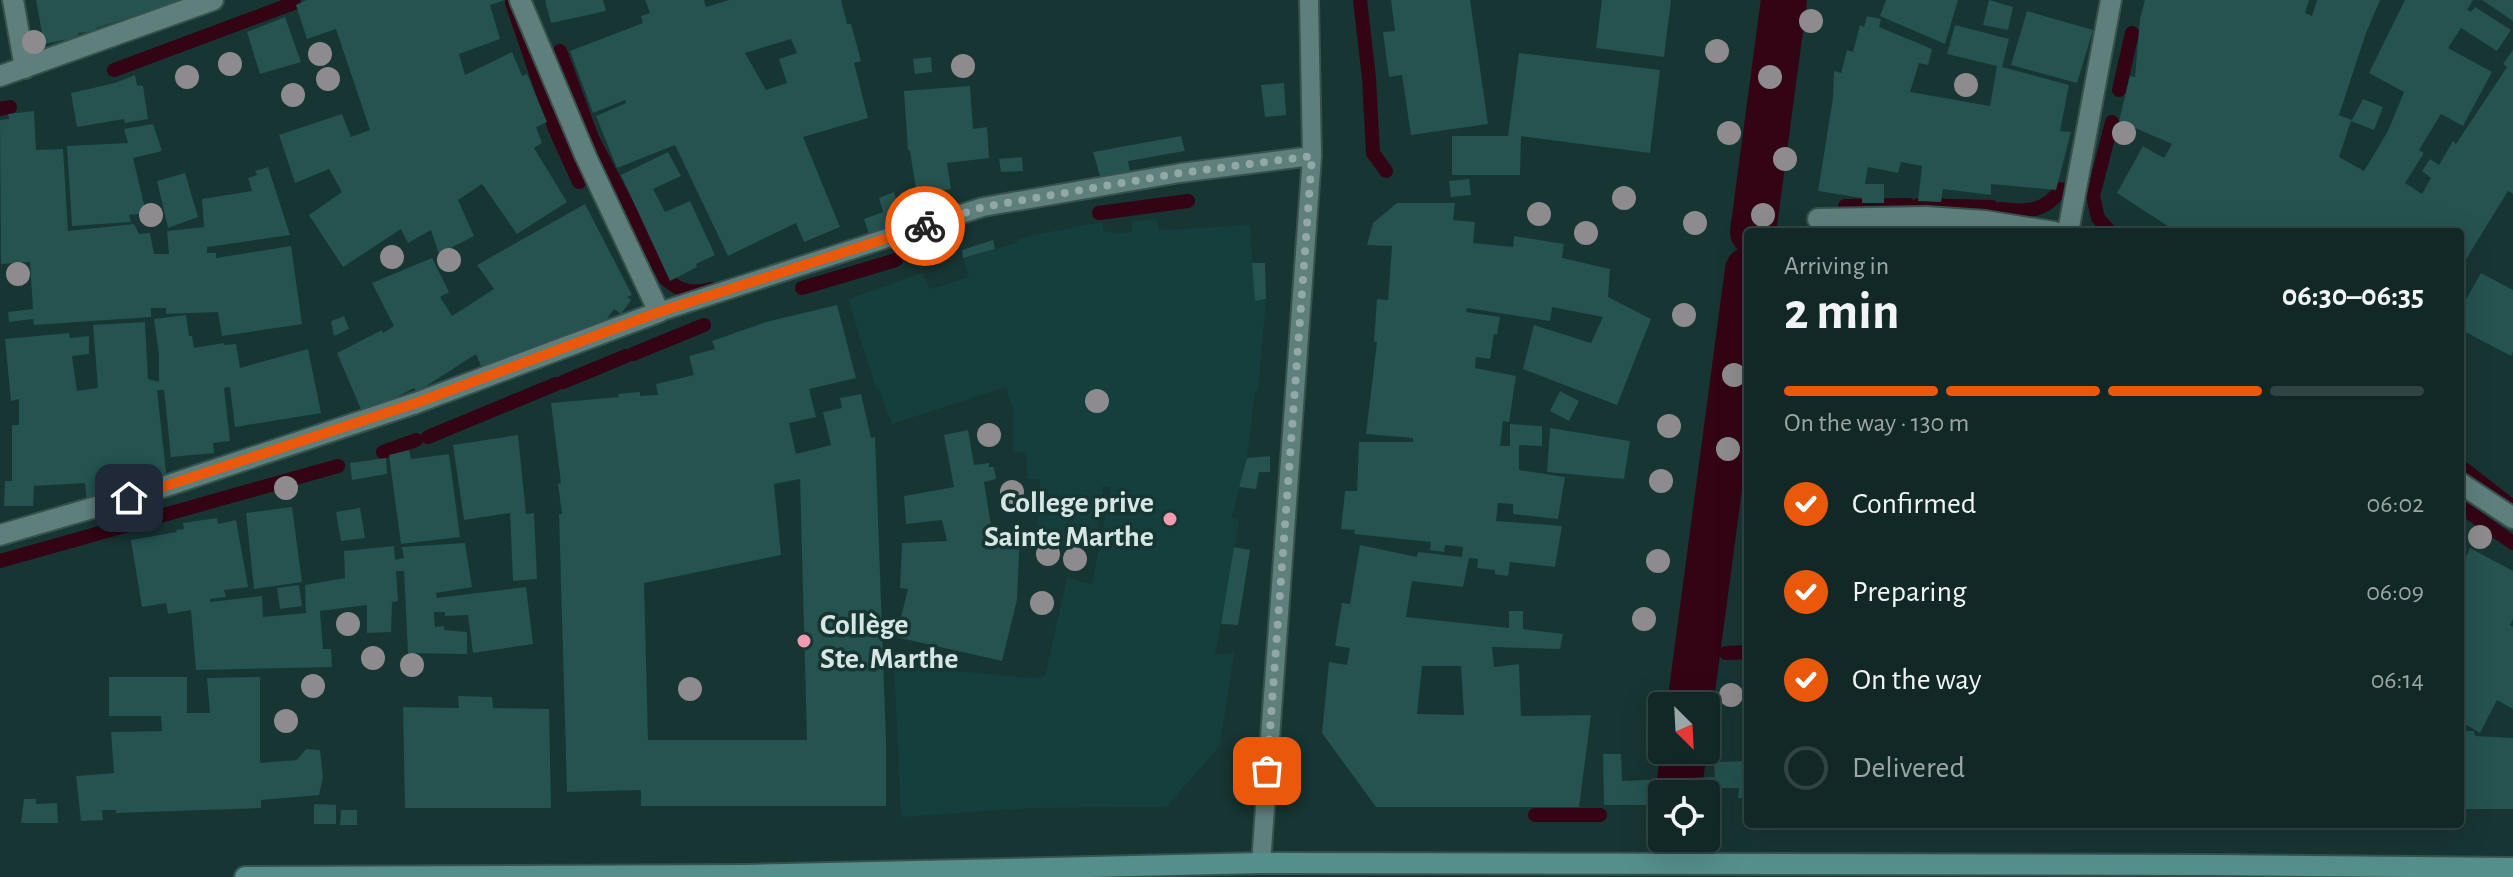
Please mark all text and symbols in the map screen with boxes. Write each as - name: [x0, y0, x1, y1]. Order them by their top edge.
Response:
- courier: [885, 186, 965, 266]
- icon: bike: [903, 204, 947, 248]
- text: Arriving in: [1784, 253, 1889, 279]
- text: 06:30–06:35: [2282, 281, 2424, 311]
- text: 2 min: [1784, 286, 1899, 338]
- text: On the way · 130 m: [1784, 410, 1969, 436]
- pin: [95, 464, 163, 532]
- icon: home: [107, 476, 151, 520]
- icon: check: [1784, 482, 1828, 526]
- place label: College prive Sainte Marthe: [984, 488, 1154, 552]
- text: Confirmed: [1852, 489, 1976, 519]
- text: 06:02: [2367, 491, 2424, 517]
- marker: College prive Sainte Marthe: [1161, 510, 1179, 528]
- icon: check: [1784, 570, 1828, 614]
- text: Preparing: [1852, 577, 1967, 607]
- text: 06:09: [2366, 579, 2424, 605]
- place label: Collège Ste. Marthe: [820, 610, 959, 674]
- marker: Collège Ste. Marthe: [795, 632, 813, 650]
- icon: check: [1784, 658, 1828, 702]
- text: On the way: [1852, 665, 1981, 695]
- text: 06:14: [2371, 667, 2424, 693]
- north arrow: [1648, 692, 1720, 764]
- map controls: [1648, 692, 1720, 852]
- pin: [1233, 737, 1301, 805]
- icon: bag: [1245, 749, 1289, 793]
- text: Delivered: [1852, 753, 1965, 783]
- button: locate: [1648, 780, 1720, 852]

